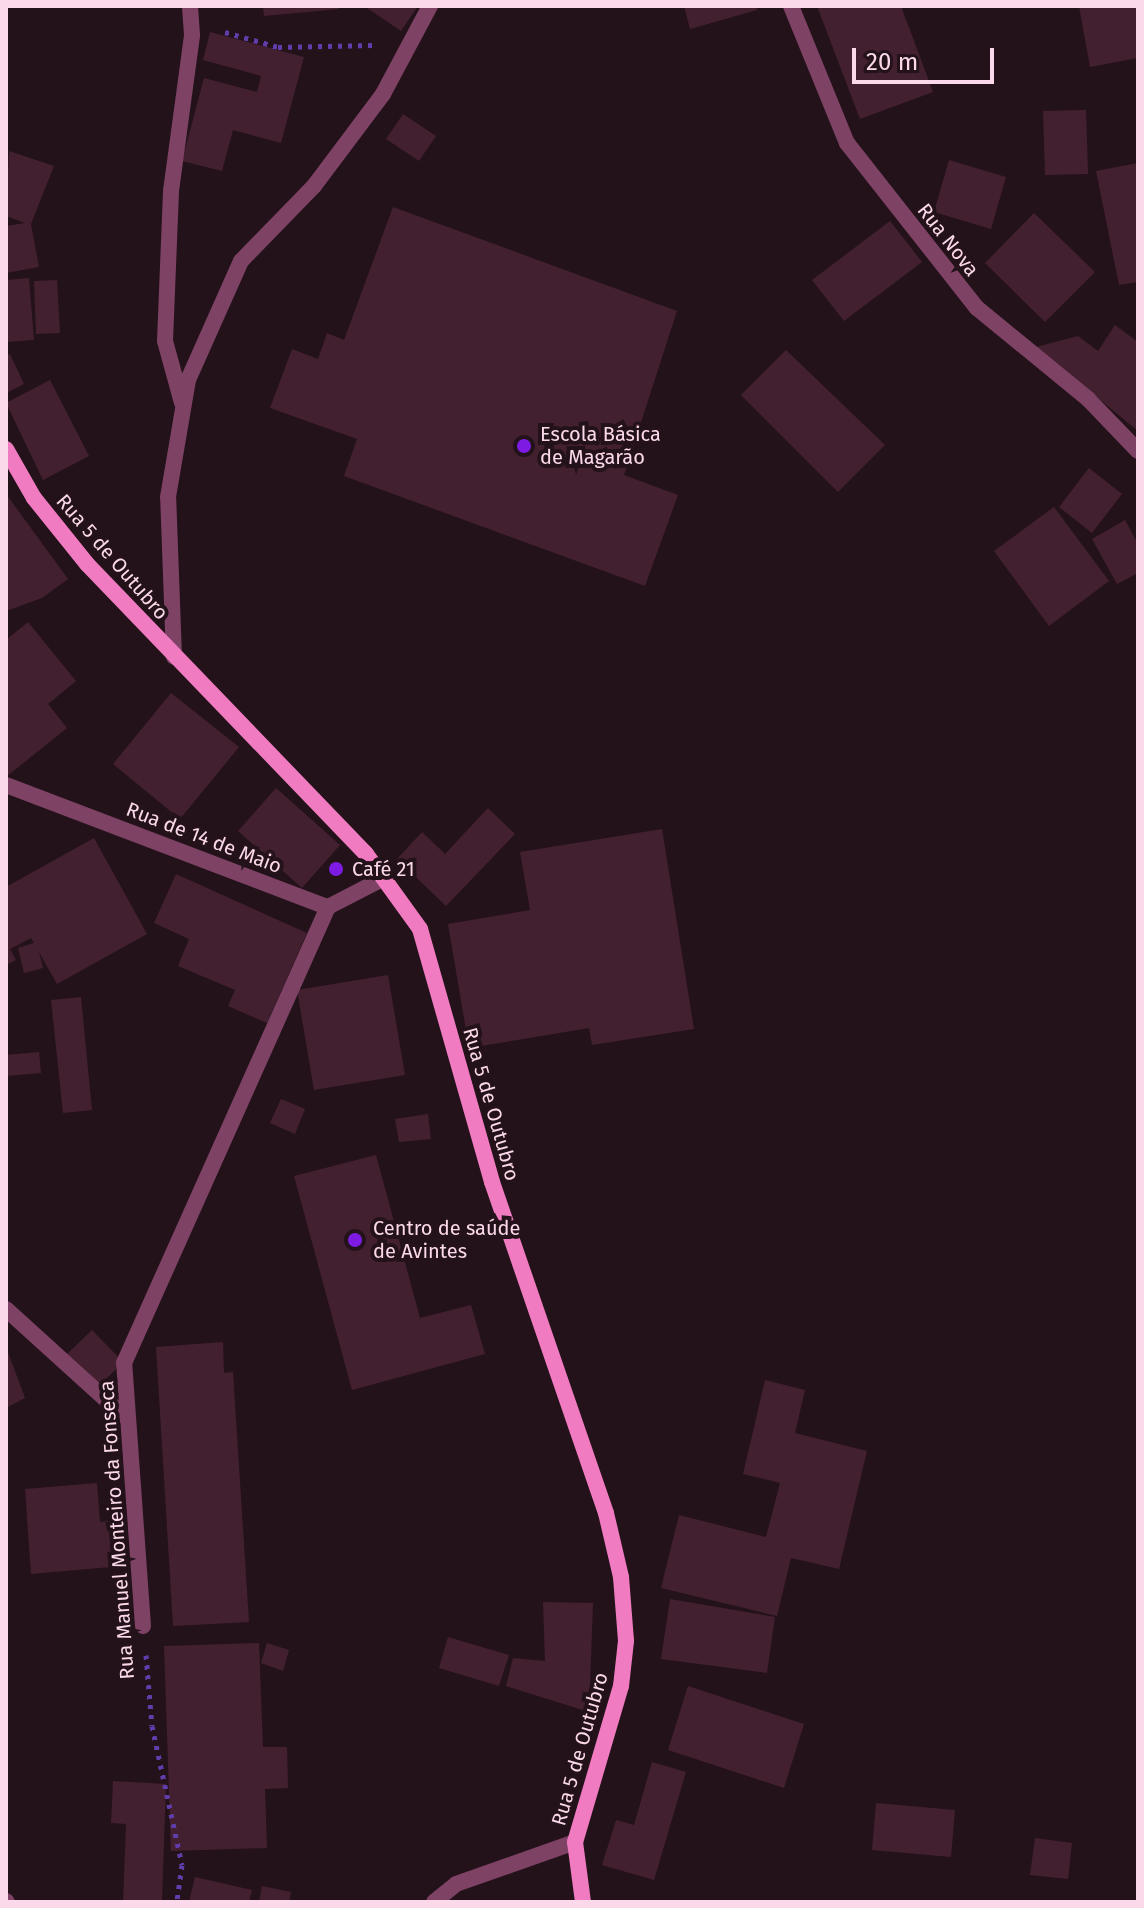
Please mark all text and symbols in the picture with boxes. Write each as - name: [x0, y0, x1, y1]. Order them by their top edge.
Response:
- scale bar: [856, 32, 998, 82]
- text: 20 m: [866, 48, 918, 76]
- street label: Rua Nova: [912, 199, 984, 281]
- place label: Escola Básica de Magarão: [540, 422, 661, 469]
- marker: Escola Básica de Magarão: [515, 437, 533, 455]
- street label: Rua 5 de Outubro: [51, 489, 173, 625]
- street label: Rua de 14 de Maio: [123, 797, 285, 879]
- place label: Café 21: [352, 857, 415, 881]
- marker: Café 21: [327, 860, 345, 878]
- street label: Rua 5 de Outubro: [458, 1025, 524, 1183]
- place label: Centro de saúde de Avintes: [373, 1216, 520, 1263]
- marker: Centro de saúde de Avintes: [344, 1229, 366, 1251]
- street label: Rua Manuel Monteiro da Fonseca: [95, 1380, 139, 1680]
- street label: Rua 5 de Outubro: [547, 1670, 613, 1828]

